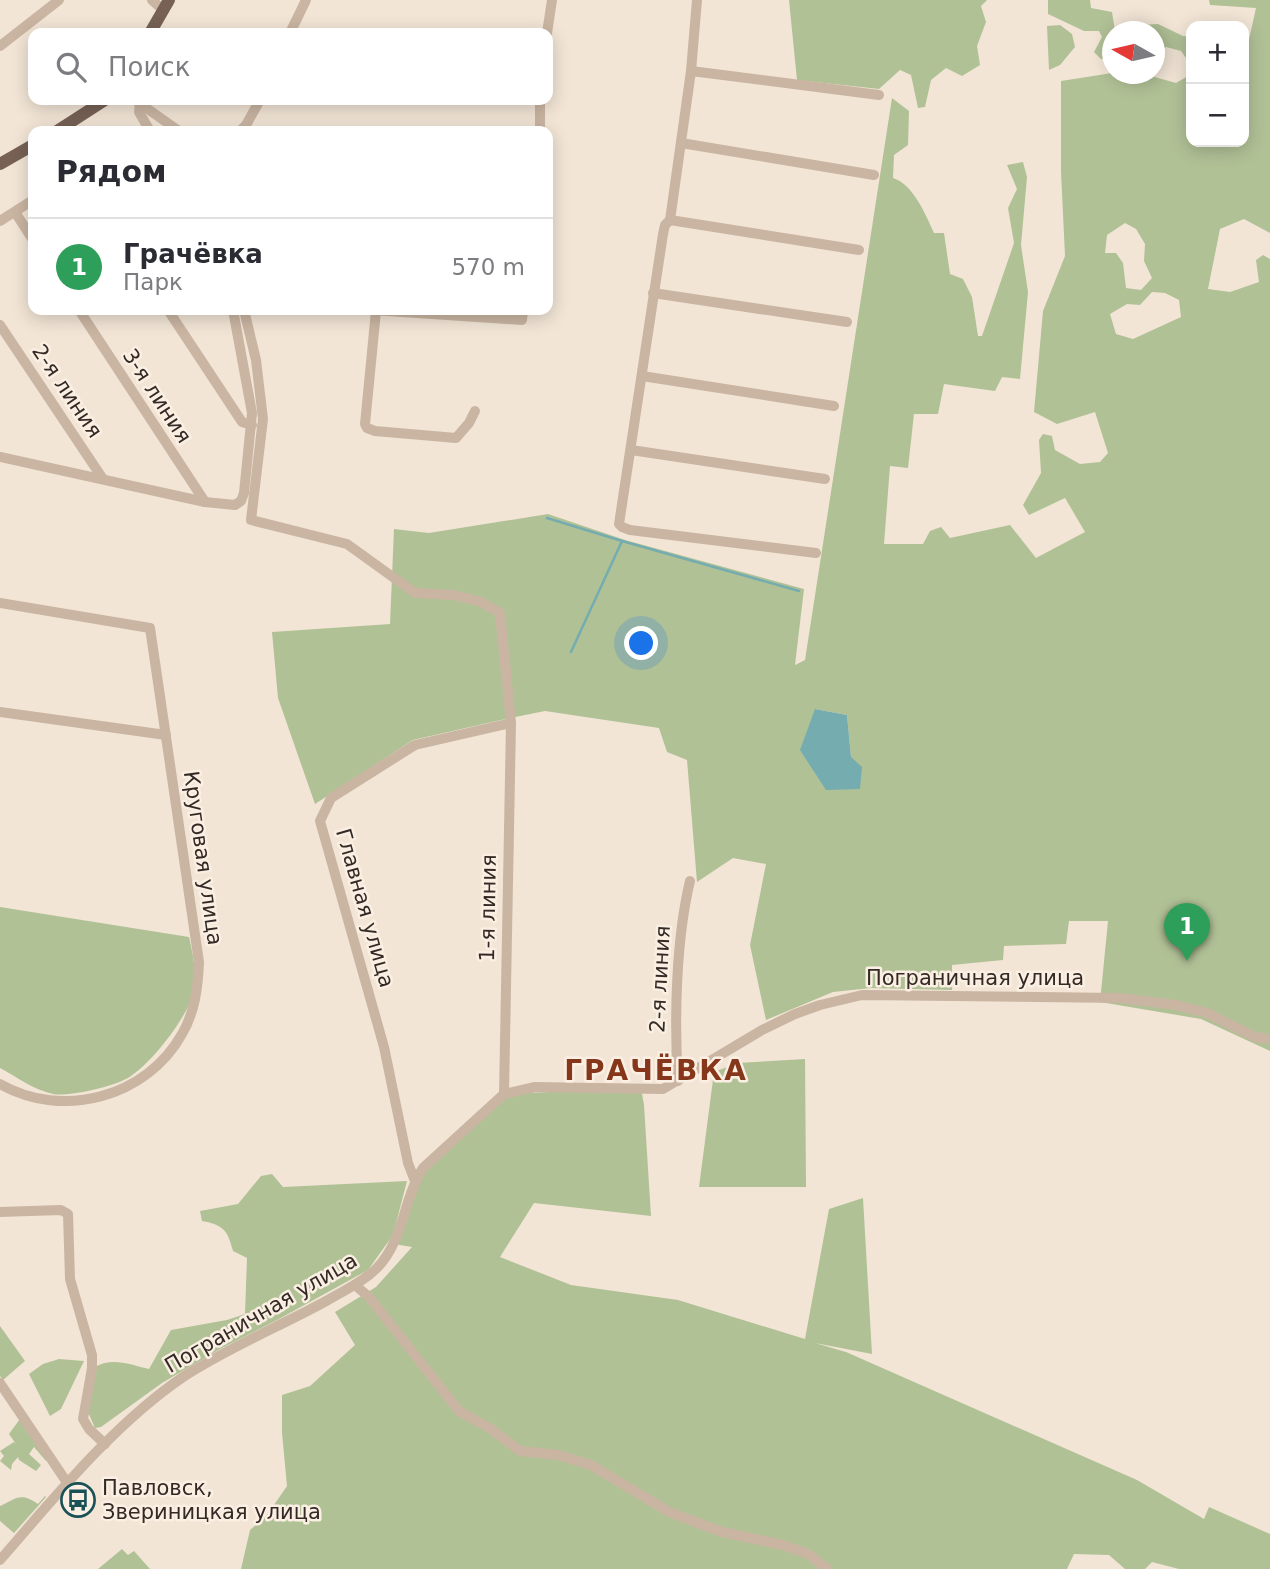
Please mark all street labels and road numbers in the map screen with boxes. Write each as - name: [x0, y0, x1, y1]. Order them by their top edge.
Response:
- street label: 2-я линия: [27, 340, 107, 442]
- street label: 3-я линия: [118, 344, 196, 448]
- street label: Круговая улица: [179, 769, 227, 947]
- street label: Главная улица: [331, 826, 399, 990]
- street label: 1-я линия: [475, 854, 501, 962]
- street label: 2-я линия: [645, 925, 675, 1033]
- street label: Пограничная улица: [866, 966, 1084, 990]
- street label: Пограничная улица: [161, 1248, 361, 1378]

